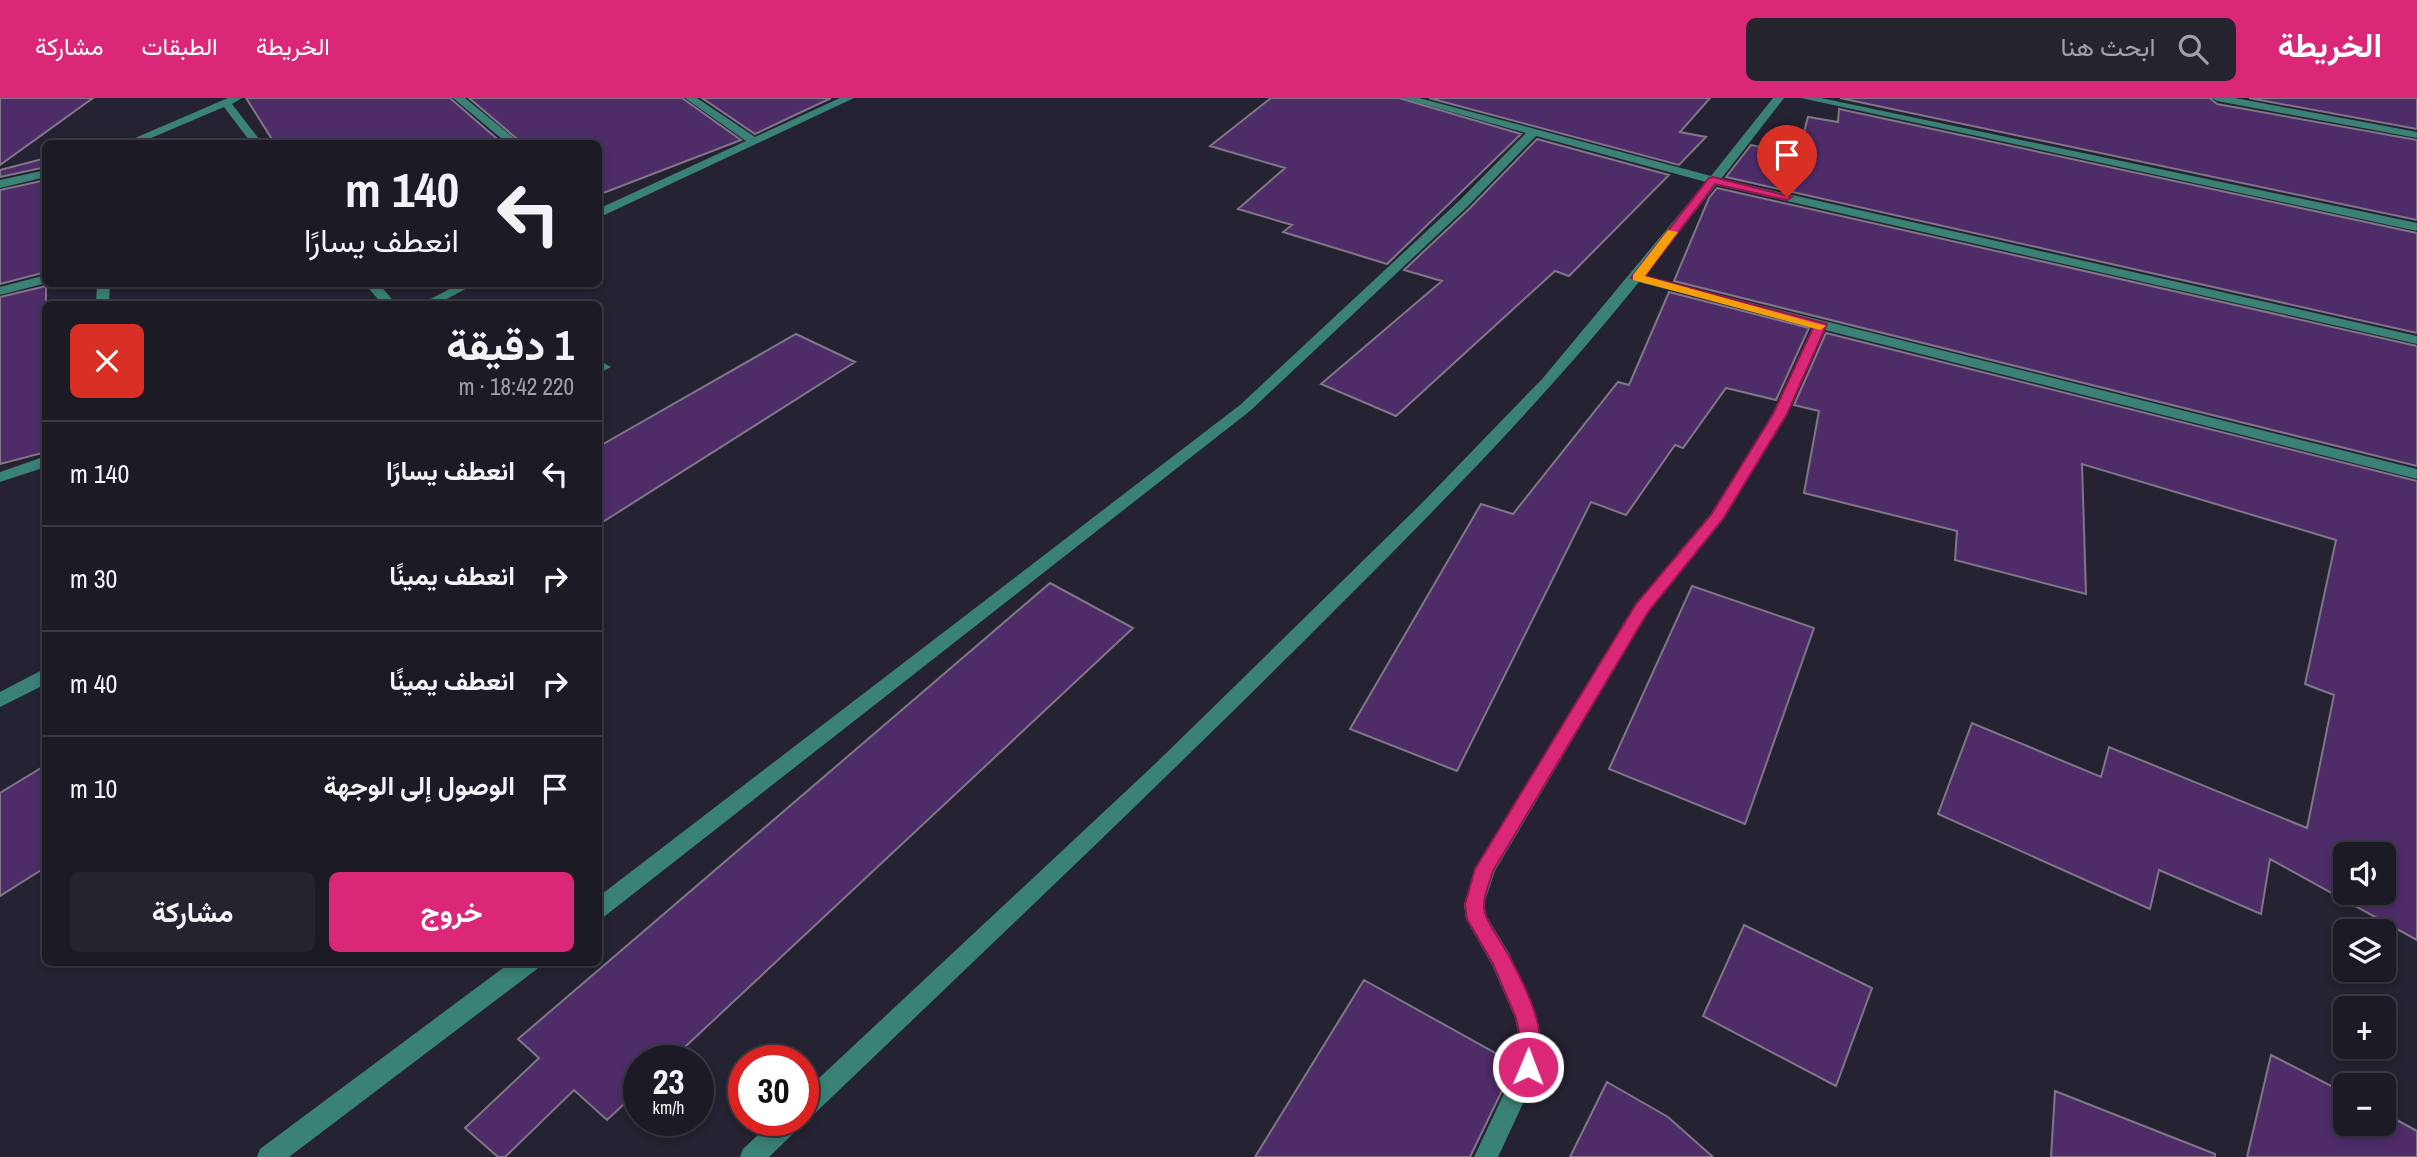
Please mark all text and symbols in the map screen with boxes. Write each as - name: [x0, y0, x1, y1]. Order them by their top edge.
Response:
- search box: [1746, 18, 2236, 81]
- text: الخريطة: [2278, 23, 2382, 67]
- text: ابحث هنا: [2060, 29, 2156, 64]
- text: مشاركة: [35, 30, 103, 62]
- text: الطبقات: [141, 30, 218, 62]
- text: الخريطة: [256, 30, 330, 62]
- icon: search: [2174, 30, 2212, 68]
- pin: [1757, 125, 1817, 197]
- icon: arrive: [1768, 136, 1806, 174]
- text: 140 m: [345, 156, 459, 222]
- icon: left: [483, 168, 574, 259]
- text: انعطف يسارًا: [304, 219, 459, 262]
- text: 1 دقيقة: [446, 317, 574, 373]
- button: close: [70, 324, 144, 398]
- text: 220 m · 18:42: [459, 371, 574, 402]
- text: انعطف يسارًا: [386, 453, 515, 488]
- icon: left: [536, 455, 574, 493]
- text: 140 m: [70, 456, 129, 491]
- text: انعطف يمينًا: [389, 558, 515, 593]
- icon: right: [536, 560, 574, 598]
- text: 30 m: [70, 561, 117, 596]
- text: انعطف يمينًا: [389, 663, 515, 698]
- icon: right: [536, 665, 574, 703]
- text: 40 m: [70, 666, 117, 701]
- text: الوصول إلى الوجهة: [323, 768, 515, 803]
- icon: arrive: [536, 770, 574, 808]
- text: 10 m: [70, 771, 117, 806]
- map controls: [2333, 842, 2396, 1136]
- button: sound: [2333, 842, 2396, 905]
- button: مشاركة: [70, 872, 315, 952]
- button: خروج: [329, 872, 574, 952]
- button: layers: [2333, 919, 2396, 982]
- button: +: [2333, 996, 2396, 1059]
- position arrow: [1491, 1030, 1565, 1104]
- speed limit sign: 30: [728, 1045, 819, 1136]
- text: 23: [653, 1058, 684, 1105]
- button: −: [2333, 1073, 2396, 1136]
- text: km/h: [653, 1095, 685, 1120]

